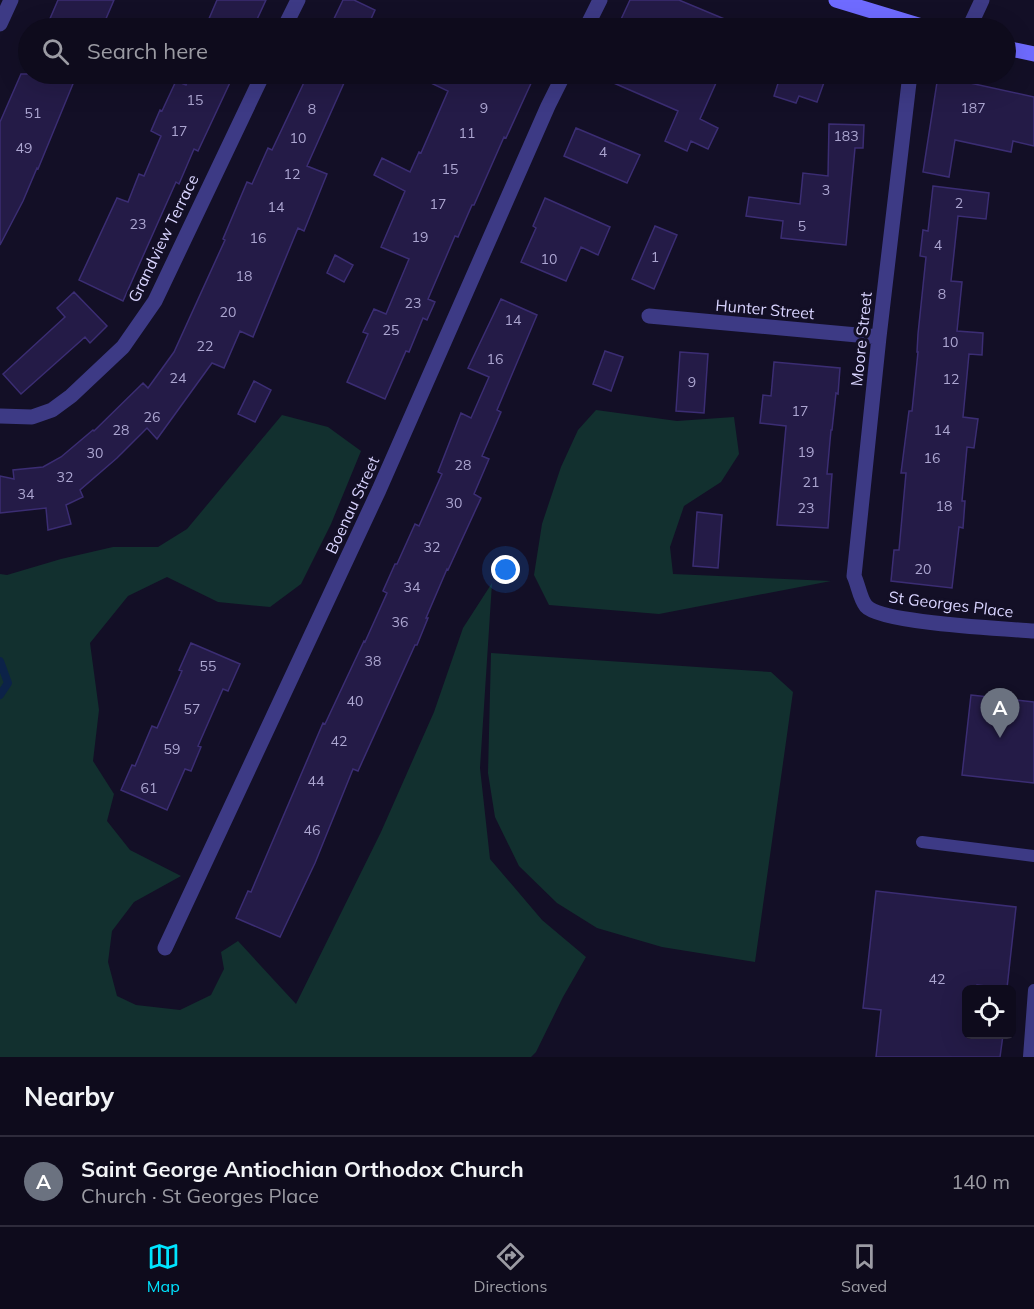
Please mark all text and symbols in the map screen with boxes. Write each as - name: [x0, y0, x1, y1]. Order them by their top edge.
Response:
- search box: [18, 18, 1016, 84]
- icon: search: [39, 35, 72, 68]
- text: Search here: [87, 37, 208, 65]
- house number: 15: [187, 91, 203, 109]
- house number: 9: [480, 99, 488, 117]
- house number: 187: [960, 99, 986, 117]
- house number: 8: [308, 100, 316, 118]
- house number: 51: [25, 104, 41, 122]
- house number: 17: [171, 122, 187, 140]
- house number: 11: [459, 124, 475, 142]
- house number: 183: [833, 127, 859, 145]
- house number: 10: [290, 129, 306, 147]
- house number: 49: [16, 139, 32, 157]
- house number: 4: [599, 143, 608, 161]
- house number: 15: [442, 160, 458, 178]
- house number: 12: [284, 165, 300, 183]
- street label: Grandview Terrace: [123, 171, 203, 305]
- house number: 3: [822, 181, 830, 199]
- house number: 2: [955, 194, 963, 212]
- house number: 17: [430, 195, 446, 213]
- house number: 14: [268, 198, 285, 216]
- house number: 23: [130, 215, 146, 233]
- house number: 5: [798, 217, 806, 235]
- house number: 19: [412, 228, 428, 246]
- house number: 16: [250, 229, 266, 247]
- house number: 4: [934, 236, 943, 254]
- house number: 1: [651, 248, 659, 266]
- house number: 10: [541, 250, 557, 268]
- house number: 18: [236, 267, 252, 285]
- house number: 8: [938, 285, 946, 303]
- street label: Moore Street: [846, 290, 876, 387]
- house number: 23: [405, 294, 421, 312]
- street label: Hunter Street: [715, 295, 816, 323]
- house number: 20: [220, 303, 236, 321]
- house number: 14: [505, 311, 522, 329]
- house number: 25: [383, 321, 399, 339]
- house number: 10: [942, 333, 958, 351]
- house number: 22: [197, 337, 213, 355]
- house number: 16: [487, 350, 503, 368]
- house number: 24: [170, 369, 187, 387]
- house number: 12: [943, 370, 959, 388]
- house number: 9: [688, 373, 696, 391]
- house number: 17: [792, 402, 808, 420]
- house number: 26: [144, 408, 160, 426]
- house number: 28: [113, 421, 129, 439]
- house number: 14: [934, 421, 951, 439]
- house number: 19: [798, 443, 814, 461]
- house number: 30: [87, 444, 103, 462]
- house number: 16: [924, 449, 940, 467]
- street label: Boenau Street: [321, 453, 383, 557]
- house number: 28: [455, 456, 471, 474]
- house number: 32: [57, 468, 73, 486]
- house number: 21: [803, 473, 819, 491]
- house number: 34: [18, 485, 35, 503]
- house number: 30: [446, 494, 462, 512]
- house number: 18: [936, 497, 952, 515]
- house number: 23: [798, 499, 814, 517]
- house number: 32: [424, 538, 440, 556]
- your location: [491, 555, 520, 584]
- house number: 20: [915, 560, 931, 578]
- house number: 34: [404, 578, 421, 596]
- street label: St Georges Place: [887, 586, 1015, 622]
- house number: 36: [392, 613, 408, 631]
- house number: 38: [365, 652, 381, 670]
- house number: 55: [200, 657, 216, 675]
- pin: A: [980, 688, 1020, 738]
- house number: 40: [347, 692, 363, 710]
- house number: 57: [184, 700, 200, 718]
- house number: 42: [331, 732, 347, 750]
- house number: 59: [164, 740, 180, 758]
- house number: 44: [308, 772, 325, 790]
- house number: 61: [141, 779, 157, 797]
- house number: 46: [304, 821, 320, 839]
- house number: 42: [929, 970, 945, 988]
- map controls: [962, 985, 1016, 1039]
- button: locate: [962, 985, 1016, 1039]
- text: Nearby: [24, 1080, 114, 1113]
- text: Saint George Antiochian Orthodox Church: [81, 1155, 524, 1183]
- text: A: [36, 1169, 51, 1194]
- text: 140 m: [951, 1169, 1010, 1194]
- text: Church · St Georges Place: [81, 1183, 319, 1208]
- tab: Map: [147, 1240, 180, 1296]
- tab: Directions: [473, 1240, 547, 1296]
- tab: Saved: [841, 1240, 887, 1296]

